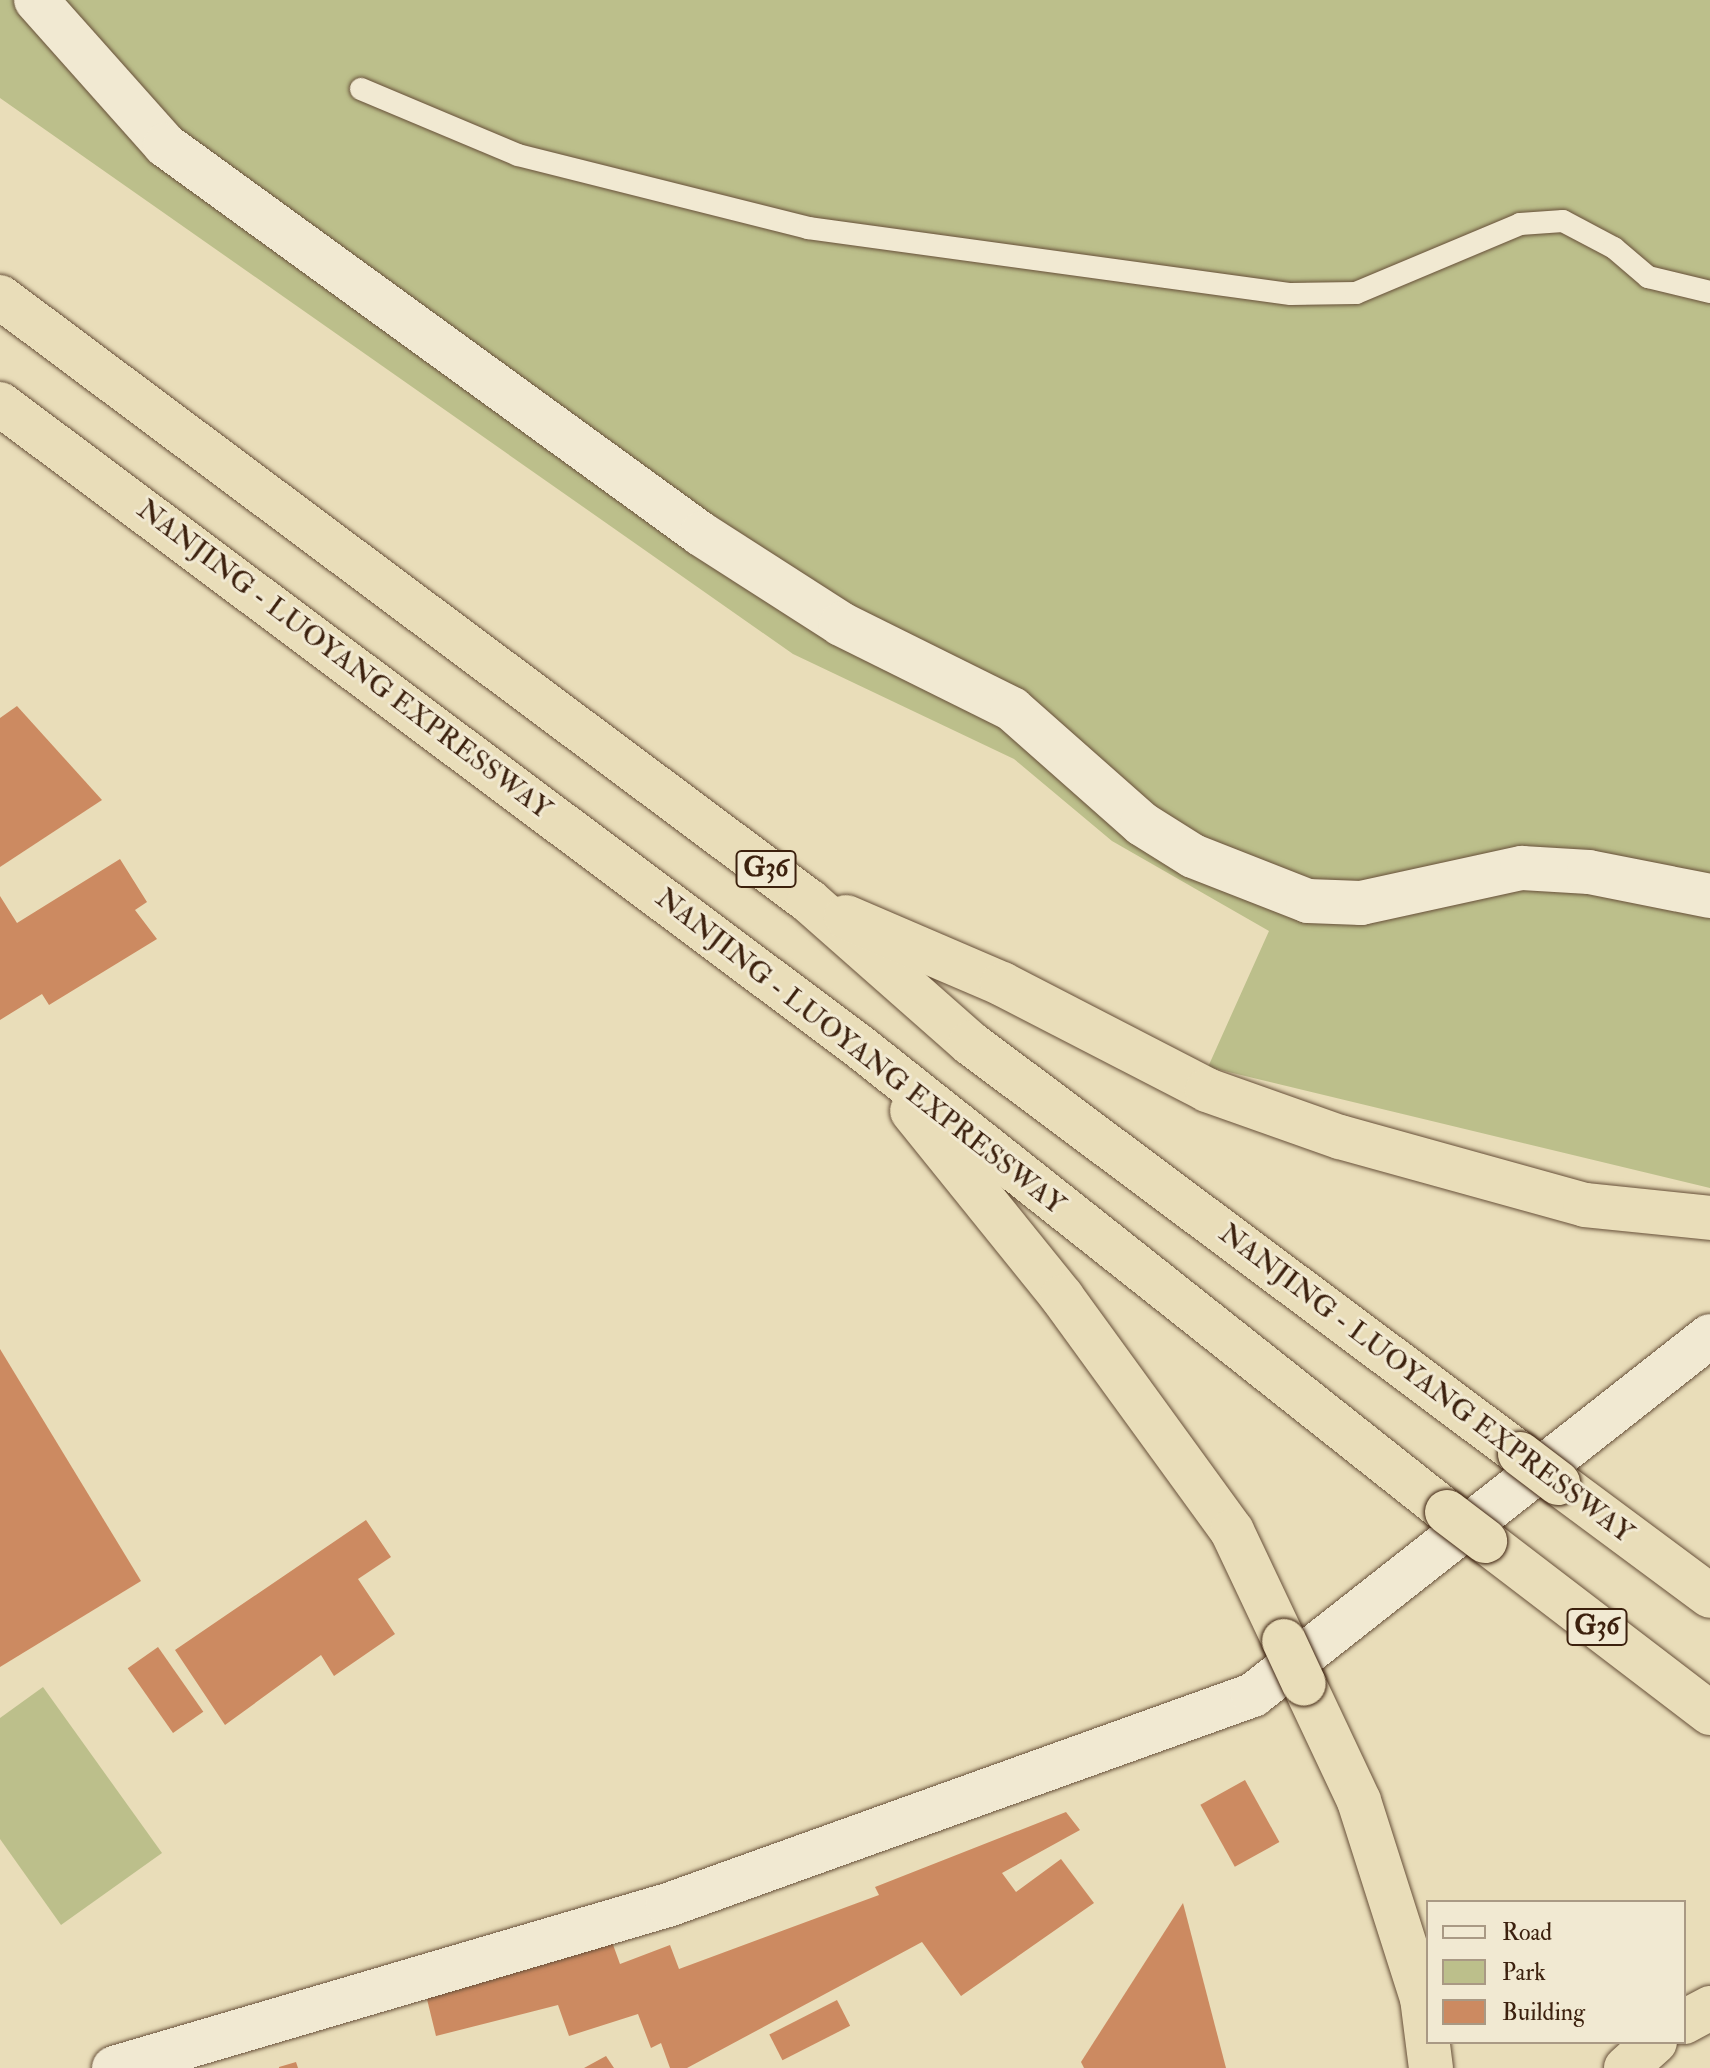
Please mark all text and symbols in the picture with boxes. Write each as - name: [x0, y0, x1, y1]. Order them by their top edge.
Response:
- street label: NANJING - LUOYANG EXPRESSWAY: [130, 493, 558, 827]
- road number: G36: [734, 847, 798, 891]
- street label: NANJING - LUOYANG EXPRESSWAY: [649, 882, 1071, 1222]
- street label: NANJING - LUOYANG EXPRESSWAY: [1212, 1217, 1640, 1551]
- road number: G36: [1565, 1605, 1629, 1649]
- legend: [1426, 1900, 1686, 2044]
- text: Road: [1502, 1917, 1552, 1948]
- text: Park: [1502, 1957, 1546, 1988]
- text: Building: [1502, 1997, 1585, 2028]

